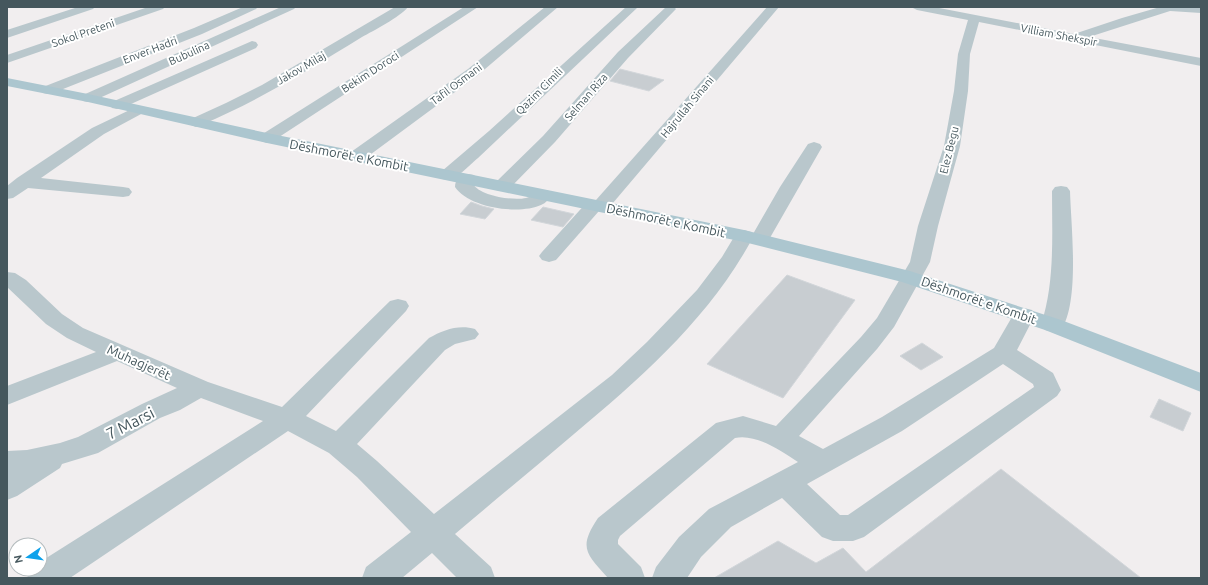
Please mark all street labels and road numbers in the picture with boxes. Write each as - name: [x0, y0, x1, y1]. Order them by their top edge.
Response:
- street label: Sokol Preteni: [50, 17, 116, 49]
- street label: Villiam Shekspir: [1020, 22, 1099, 48]
- street label: Enver Hadri: [121, 34, 179, 66]
- street label: Bubulina: [167, 39, 211, 67]
- street label: Jakov Milaj: [275, 49, 327, 87]
- street label: Bekim Doroci: [339, 49, 401, 95]
- street label: Tafil Osmani: [428, 61, 484, 107]
- street label: Qazim Cimili: [513, 65, 565, 117]
- street label: Selman Riza: [562, 71, 610, 123]
- street label: Hajrullah Sinani: [658, 74, 716, 140]
- street label: Elez Begu: [937, 125, 961, 175]
- street label: Dëshmorët e Kombit: [288, 137, 410, 173]
- street label: Dëshmorët e Kombit: [605, 201, 727, 239]
- street label: Dëshmorët e Kombit: [920, 274, 1038, 326]
- street label: Muhagjerët: [105, 342, 173, 382]
- street label: 7 Marsi: [103, 403, 157, 443]

